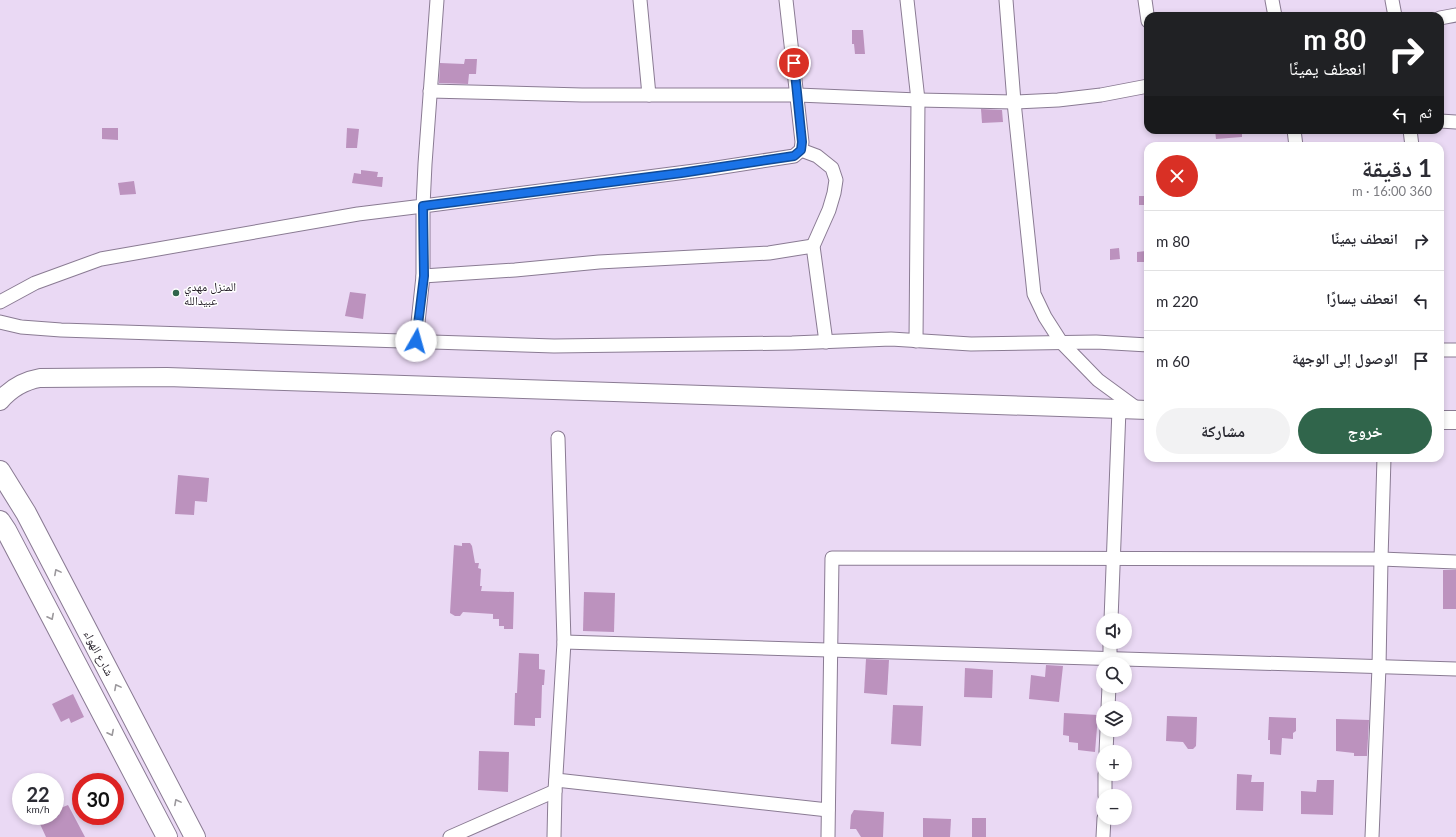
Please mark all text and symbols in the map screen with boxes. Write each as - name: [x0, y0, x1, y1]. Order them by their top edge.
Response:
- text: 80 m: [1303, 22, 1366, 56]
- icon: right: [1380, 28, 1432, 80]
- pin: [777, 46, 811, 80]
- icon: arrive: [783, 52, 805, 74]
- text: انعطف يمينًا: [1289, 57, 1366, 79]
- text: ثم: [1419, 103, 1432, 121]
- icon: left: [1389, 104, 1411, 126]
- text: 1 دقيقة: [1362, 153, 1432, 182]
- button: close: [1156, 155, 1198, 197]
- text: 360 m · 16:00: [1352, 183, 1432, 199]
- text: انعطف يمينًا: [1331, 229, 1398, 247]
- icon: right: [1410, 230, 1432, 252]
- text: 80 m: [1156, 232, 1190, 250]
- place label: المنزل مهدي عبيدالله: [184, 279, 236, 308]
- marker: المنزل مهدي عبيدالله: [171, 288, 181, 298]
- text: انعطف يسارًا: [1326, 289, 1398, 307]
- icon: left: [1410, 290, 1432, 312]
- text: 220 m: [1156, 292, 1198, 310]
- position arrow: [395, 320, 437, 362]
- text: الوصول إلى الوجهة: [1292, 349, 1398, 367]
- icon: arrive: [1410, 350, 1432, 372]
- text: 60 m: [1156, 352, 1190, 370]
- button: مشاركة: [1156, 408, 1290, 454]
- button: خروج: [1298, 408, 1432, 454]
- one-way arrow: [54, 569, 62, 576]
- one-way arrow: [47, 613, 54, 621]
- map controls: [1096, 613, 1132, 825]
- button: sound: [1096, 613, 1132, 649]
- street label: شارع الهواء: [80, 628, 117, 679]
- button: search: [1096, 657, 1132, 693]
- one-way arrow: [114, 684, 122, 691]
- button: layers: [1096, 701, 1132, 737]
- one-way arrow: [106, 729, 114, 736]
- button: +: [1096, 745, 1132, 781]
- speed limit sign: 30: [72, 773, 124, 825]
- text: 22: [26, 782, 50, 806]
- button: −: [1096, 789, 1132, 825]
- one-way arrow: [175, 799, 182, 807]
- text: km/h: [26, 803, 50, 815]

